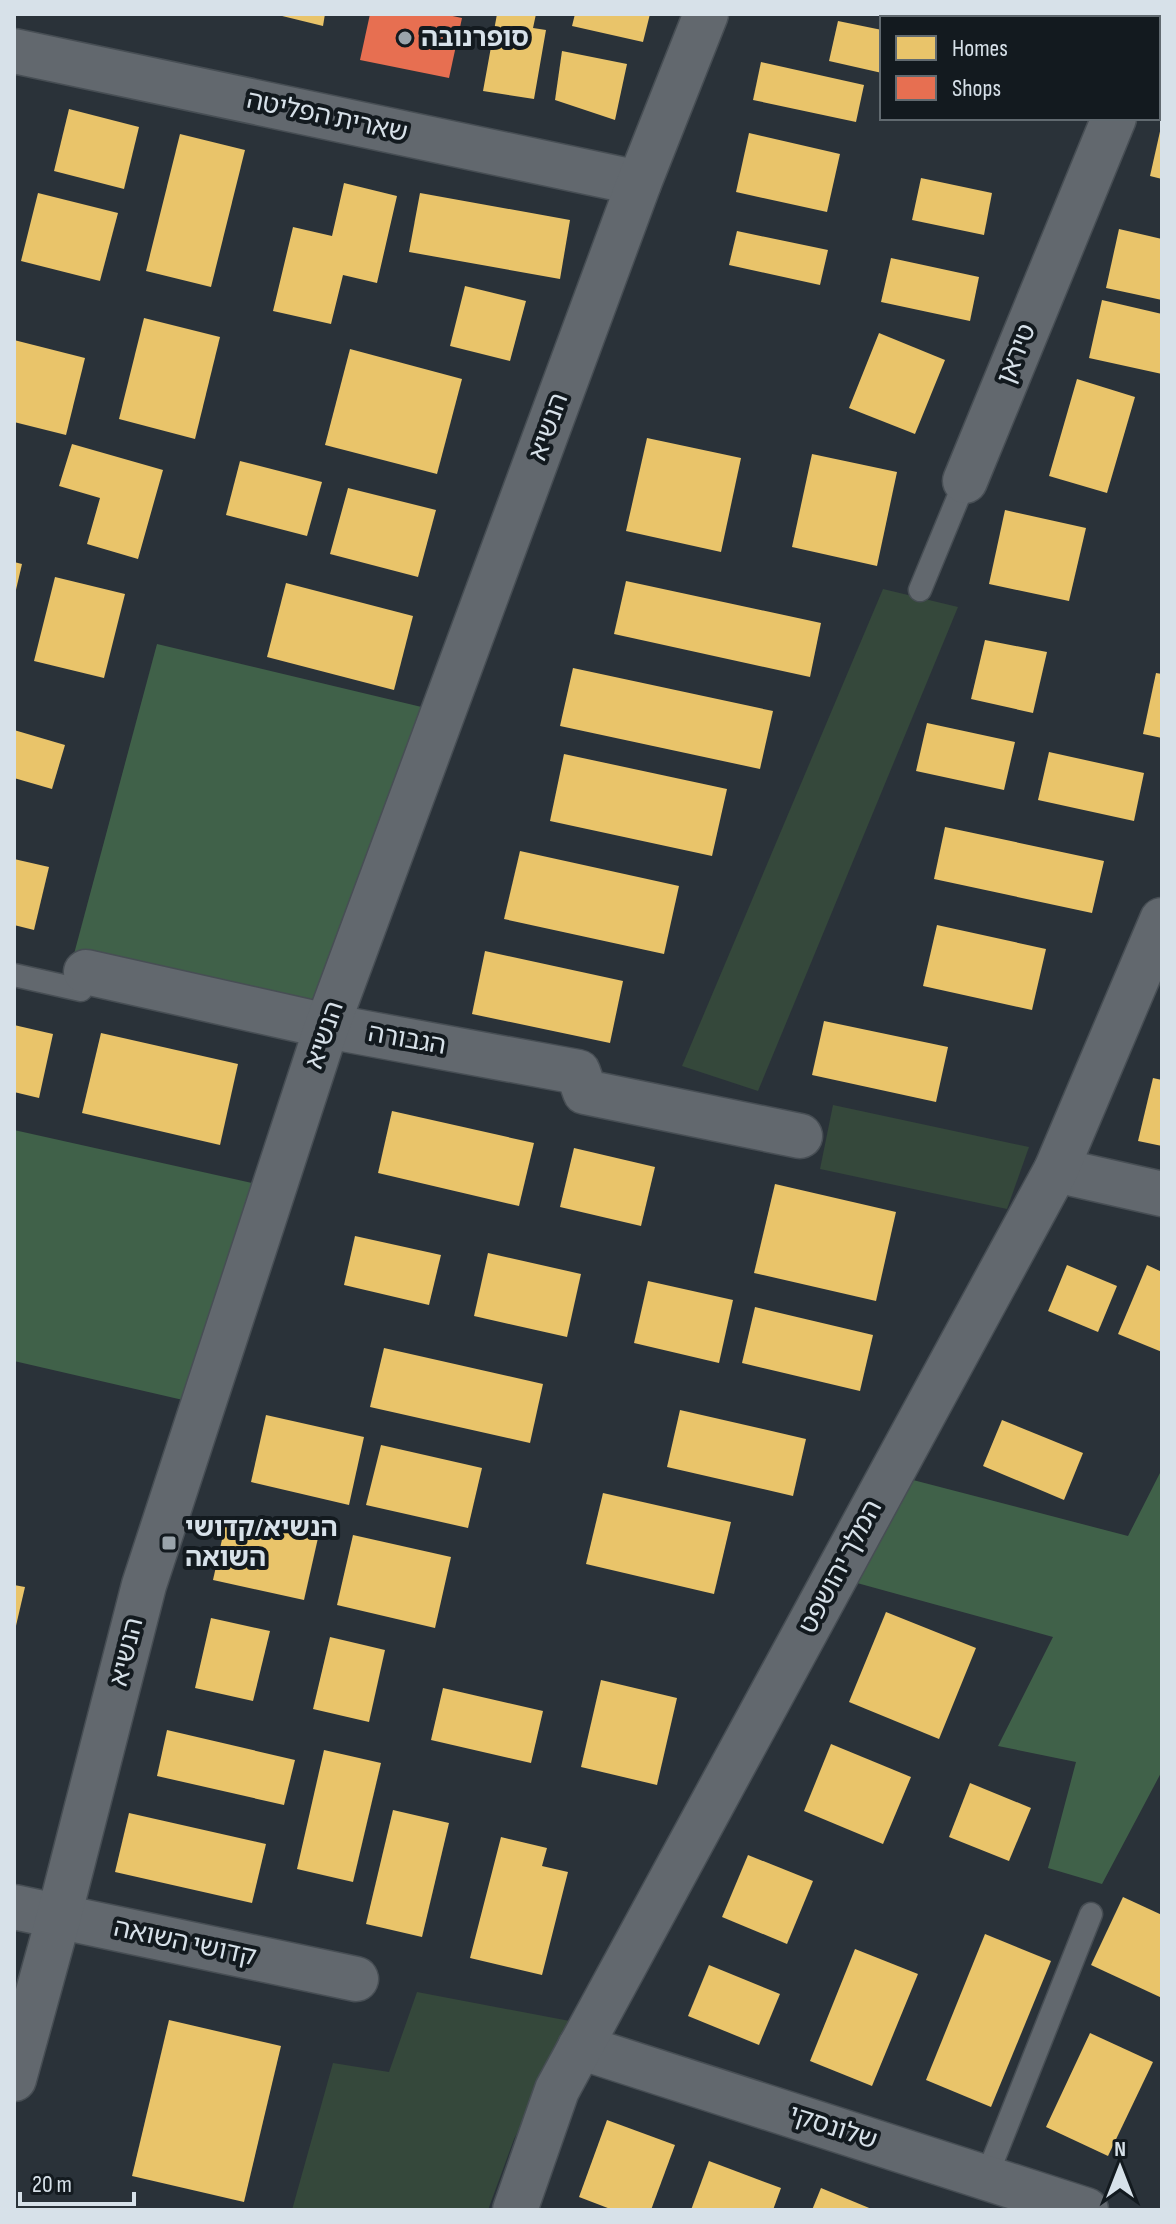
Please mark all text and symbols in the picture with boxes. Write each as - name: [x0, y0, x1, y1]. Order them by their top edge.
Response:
- legend: [880, 16, 1160, 120]
- place label: סופרנובה: [421, 23, 529, 54]
- marker: סופרנובה: [396, 29, 414, 47]
- text: Homes: [952, 34, 1008, 63]
- text: Shops: [952, 74, 1001, 103]
- street label: שארית הפליטה: [244, 85, 410, 149]
- street label: טיראן: [991, 319, 1043, 389]
- street label: הנשיא: [523, 389, 575, 465]
- street label: הנשיא: [299, 997, 351, 1073]
- street label: הגבורה: [366, 1018, 448, 1062]
- street label: המלך יהושפט: [793, 1495, 889, 1639]
- place label: הנשיא/קדושי השואה: [185, 1513, 338, 1574]
- marker: הנשיא/קדושי השואה: [160, 1534, 178, 1552]
- street label: הנשיא: [104, 1615, 150, 1689]
- street label: קדושי השואה: [111, 1913, 259, 1973]
- street label: שלונסקי: [785, 2099, 881, 2157]
- north arrow: [1080, 2128, 1160, 2208]
- text: N: [1114, 2136, 1126, 2163]
- scale bar: [20, 2156, 134, 2206]
- text: 20 m: [32, 2170, 72, 2199]

